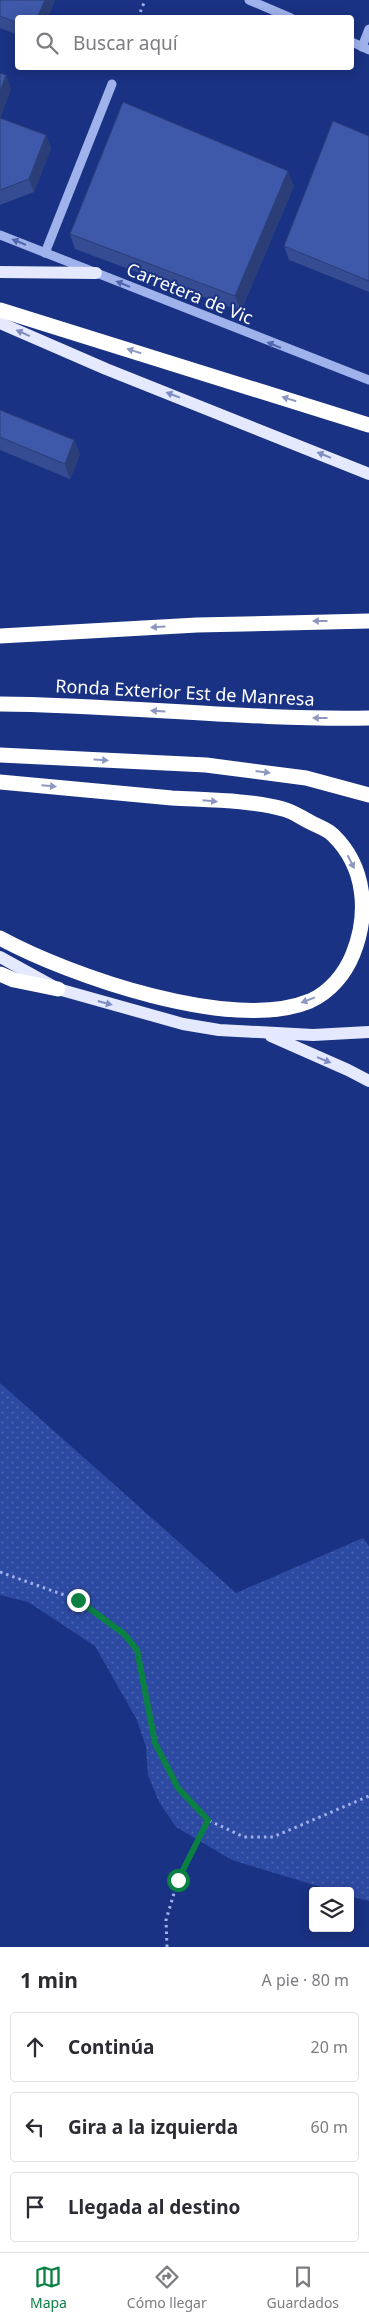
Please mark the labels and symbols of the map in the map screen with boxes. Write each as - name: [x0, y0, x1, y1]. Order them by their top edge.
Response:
- one-way arrow: [11, 238, 26, 246]
- street label: Carretera de Vic: [123, 257, 257, 329]
- one-way arrow: [116, 280, 131, 287]
- one-way arrow: [16, 328, 30, 336]
- one-way arrow: [267, 340, 281, 348]
- one-way arrow: [126, 347, 141, 355]
- one-way arrow: [165, 391, 180, 399]
- one-way arrow: [282, 395, 297, 402]
- one-way arrow: [317, 451, 331, 459]
- one-way arrow: [312, 617, 328, 625]
- one-way arrow: [150, 623, 166, 631]
- street label: Ronda Exterior Est de Manresa: [55, 673, 315, 711]
- one-way arrow: [150, 707, 166, 715]
- one-way arrow: [312, 714, 328, 722]
- one-way arrow: [93, 756, 109, 764]
- one-way arrow: [255, 768, 271, 776]
- one-way arrow: [41, 782, 57, 790]
- one-way arrow: [203, 797, 219, 805]
- one-way arrow: [347, 855, 355, 869]
- one-way arrow: [301, 997, 315, 1005]
- one-way arrow: [97, 999, 112, 1007]
- one-way arrow: [317, 1056, 332, 1064]
- route end: [67, 1589, 90, 1612]
- route start: [167, 1869, 190, 1892]

